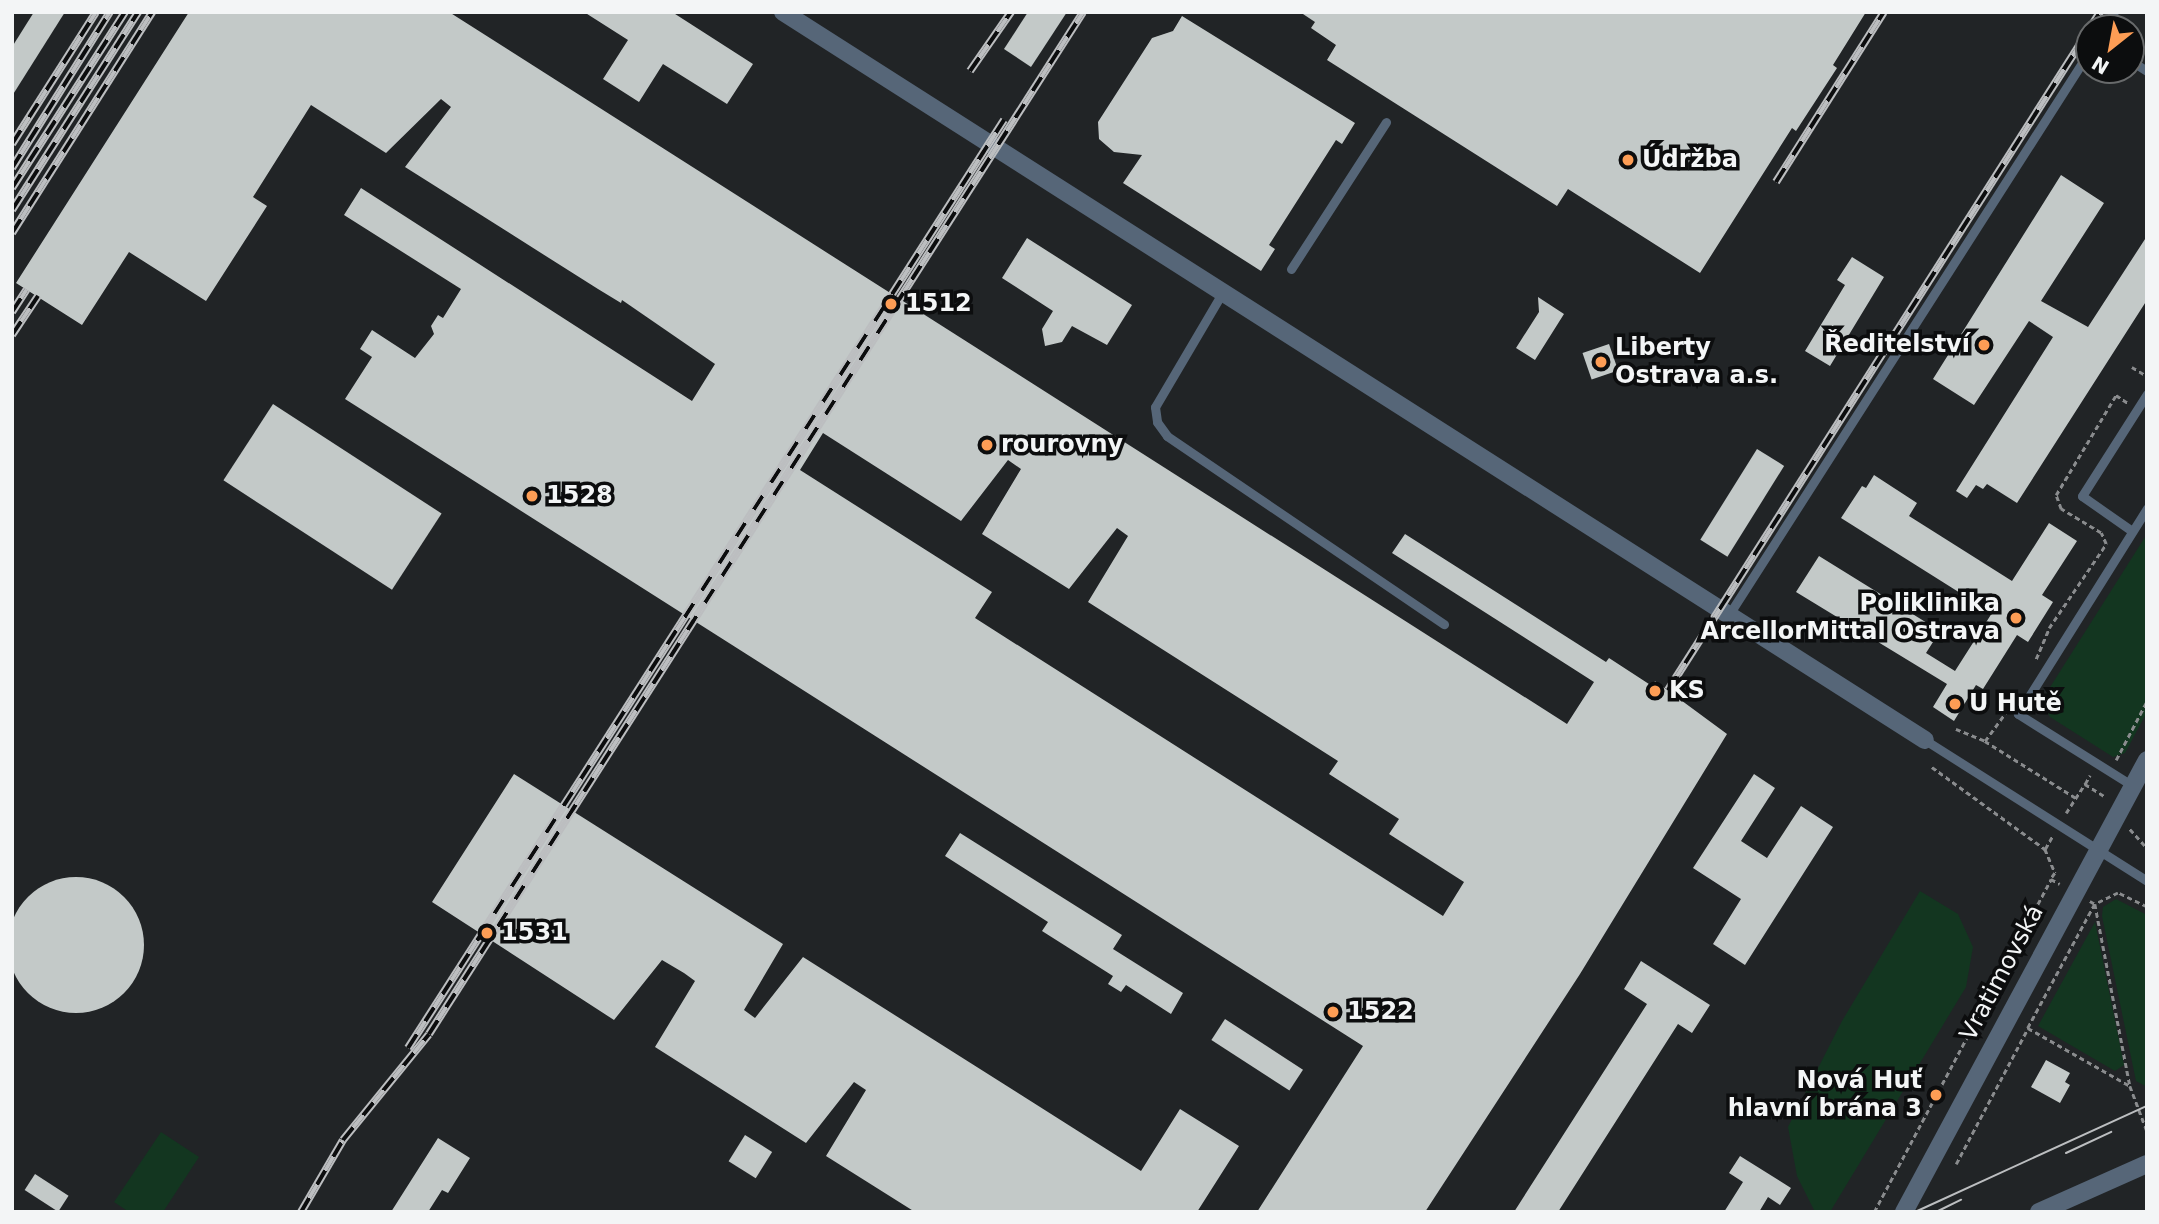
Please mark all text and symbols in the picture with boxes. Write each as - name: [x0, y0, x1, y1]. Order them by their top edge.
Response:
- north arrow: [2075, 14, 2145, 84]
- text: N: [2088, 52, 2113, 79]
- place label: Údržba: [1642, 146, 1738, 174]
- marker: Údržba: [1620, 152, 1636, 168]
- place label: 1512: [905, 290, 972, 318]
- marker: 1512: [883, 296, 899, 312]
- place label: Ředitelství: [1824, 331, 1970, 359]
- place label: Liberty Ostrava a.s.: [1615, 334, 1778, 390]
- marker: Ředitelství: [1976, 337, 1992, 353]
- marker: Liberty Ostrava a.s.: [1593, 354, 1609, 370]
- place label: rourovny: [1001, 431, 1123, 459]
- marker: rourovny: [979, 437, 995, 453]
- place label: 1528: [546, 482, 613, 510]
- marker: 1528: [524, 488, 540, 504]
- place label: Poliklinika ArcellorMittal Ostrava: [1700, 590, 2000, 646]
- marker: Poliklinika ArcellorMittal Ostrava: [2006, 608, 2026, 628]
- place label: KS: [1669, 677, 1705, 705]
- marker: KS: [1647, 683, 1663, 699]
- place label: U Hutě: [1969, 690, 2062, 718]
- marker: U Hutě: [1947, 696, 1963, 712]
- street label: Vratimovská: [1954, 900, 2050, 1046]
- place label: 1531: [501, 919, 568, 947]
- marker: 1531: [479, 925, 495, 941]
- place label: 1522: [1347, 998, 1414, 1026]
- marker: 1522: [1325, 1004, 1341, 1020]
- place label: Nová Huť hlavní brána 3: [1728, 1067, 1922, 1123]
- marker: Nová Huť hlavní brána 3: [1928, 1087, 1944, 1103]

